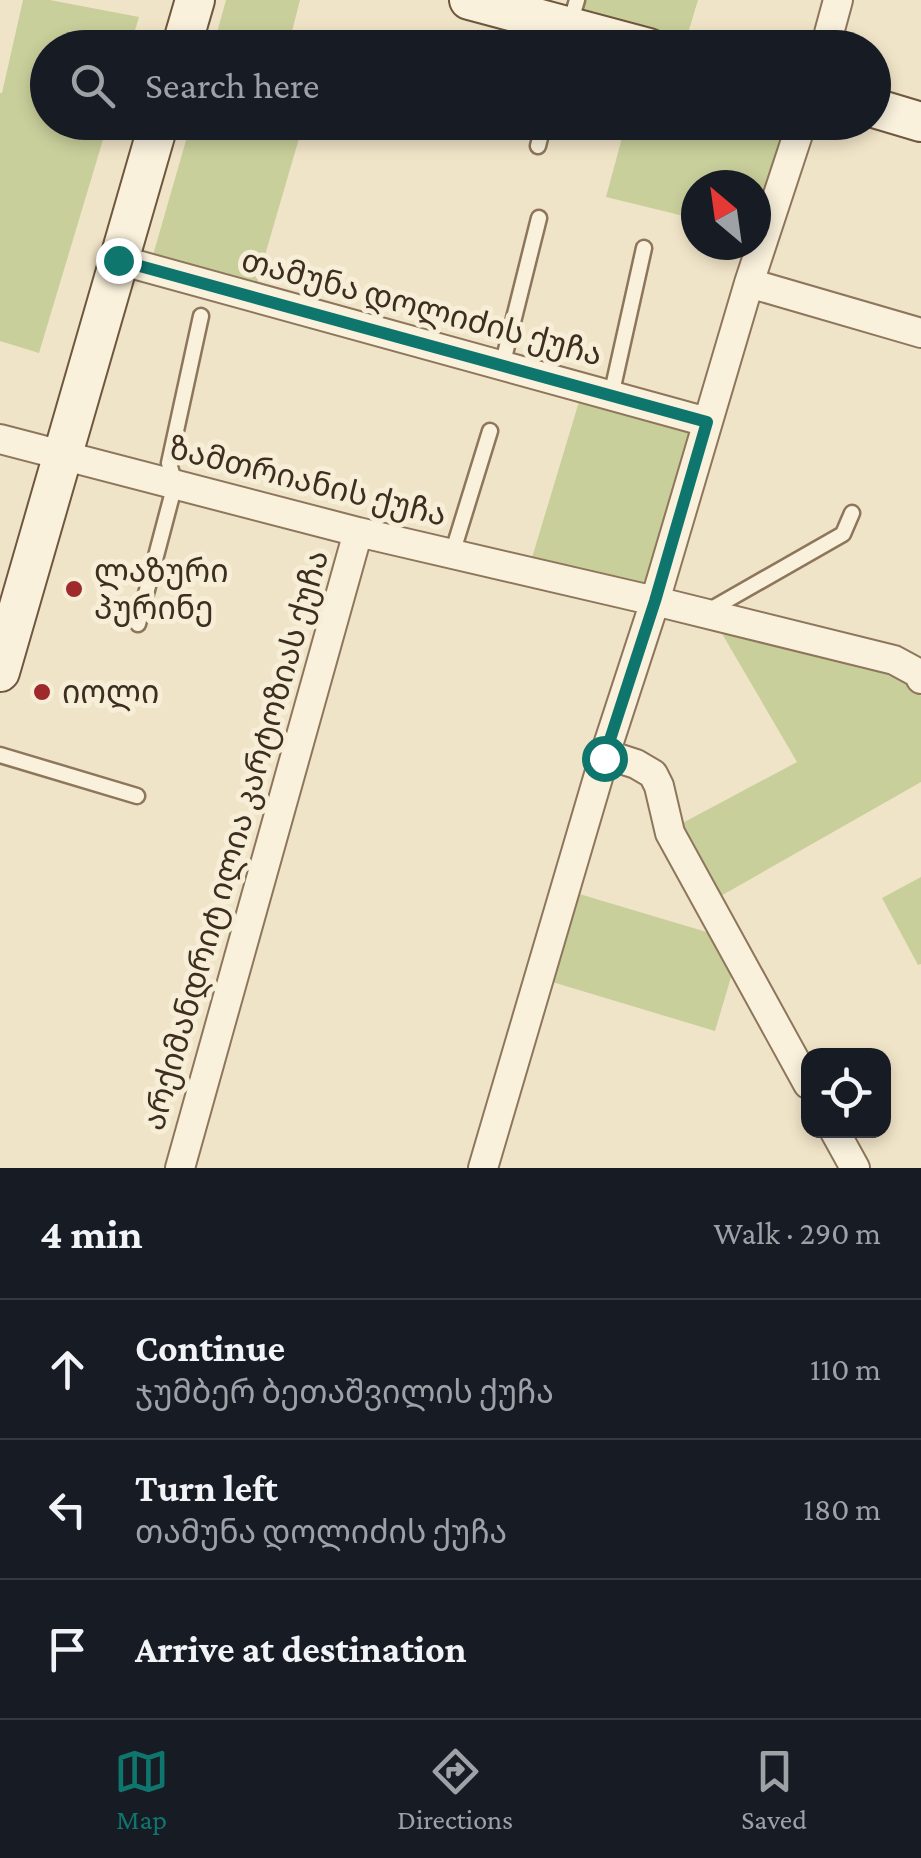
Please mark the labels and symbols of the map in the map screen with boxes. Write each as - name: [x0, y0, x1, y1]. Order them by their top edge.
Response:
- north arrow: [681, 170, 771, 260]
- route end: [96, 238, 142, 284]
- street label: თამუნა დოლიძის ქუჩა: [237, 241, 606, 374]
- street label: ზამთრიანის ქუჩა: [165, 429, 450, 534]
- street label: არქიმანდრიტ ილია კარტოზიას ქუჩა: [135, 546, 337, 1135]
- place label: ლაზური პურინე: [94, 553, 229, 627]
- marker: ლაზური პურინე: [63, 578, 85, 600]
- place label: იოლი: [62, 674, 159, 712]
- marker: იოლი: [31, 681, 53, 703]
- route start: [582, 736, 628, 782]

